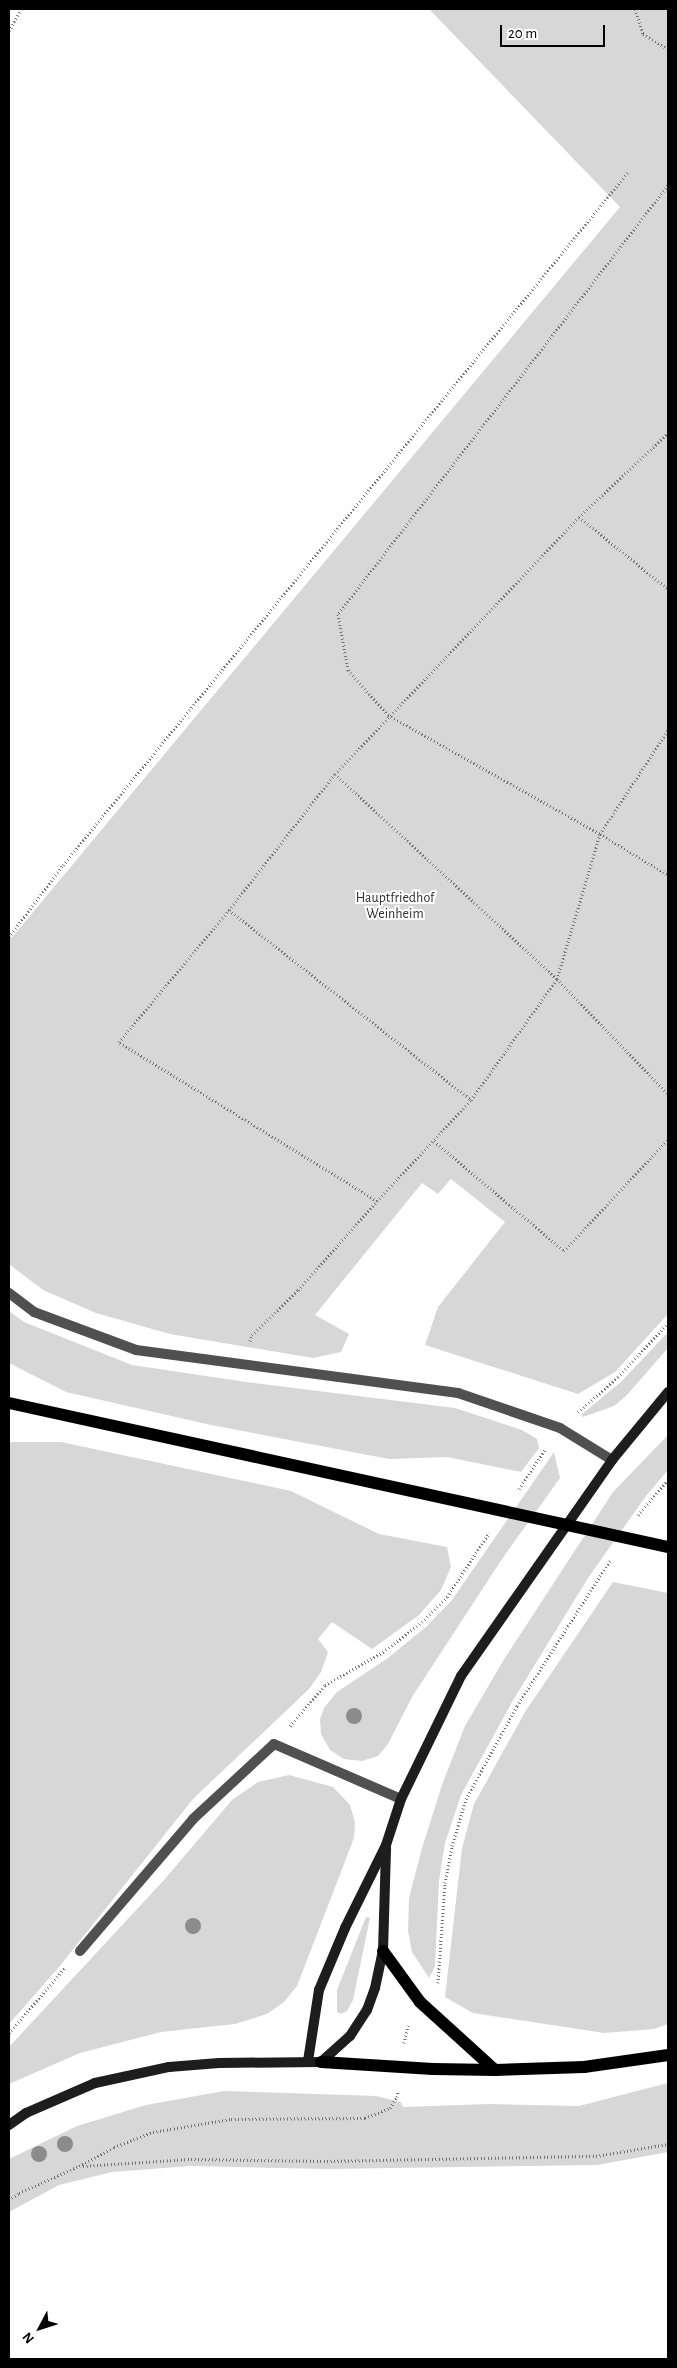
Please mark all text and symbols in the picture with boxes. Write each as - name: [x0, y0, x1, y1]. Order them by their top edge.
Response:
- scale bar: [502, 15, 607, 47]
- text: 20 m: [508, 26, 537, 41]
- park label: Hauptfriedhof Weinheim: [356, 890, 434, 922]
- north arrow: [15, 2303, 65, 2353]
- text: N: [20, 2329, 37, 2346]

